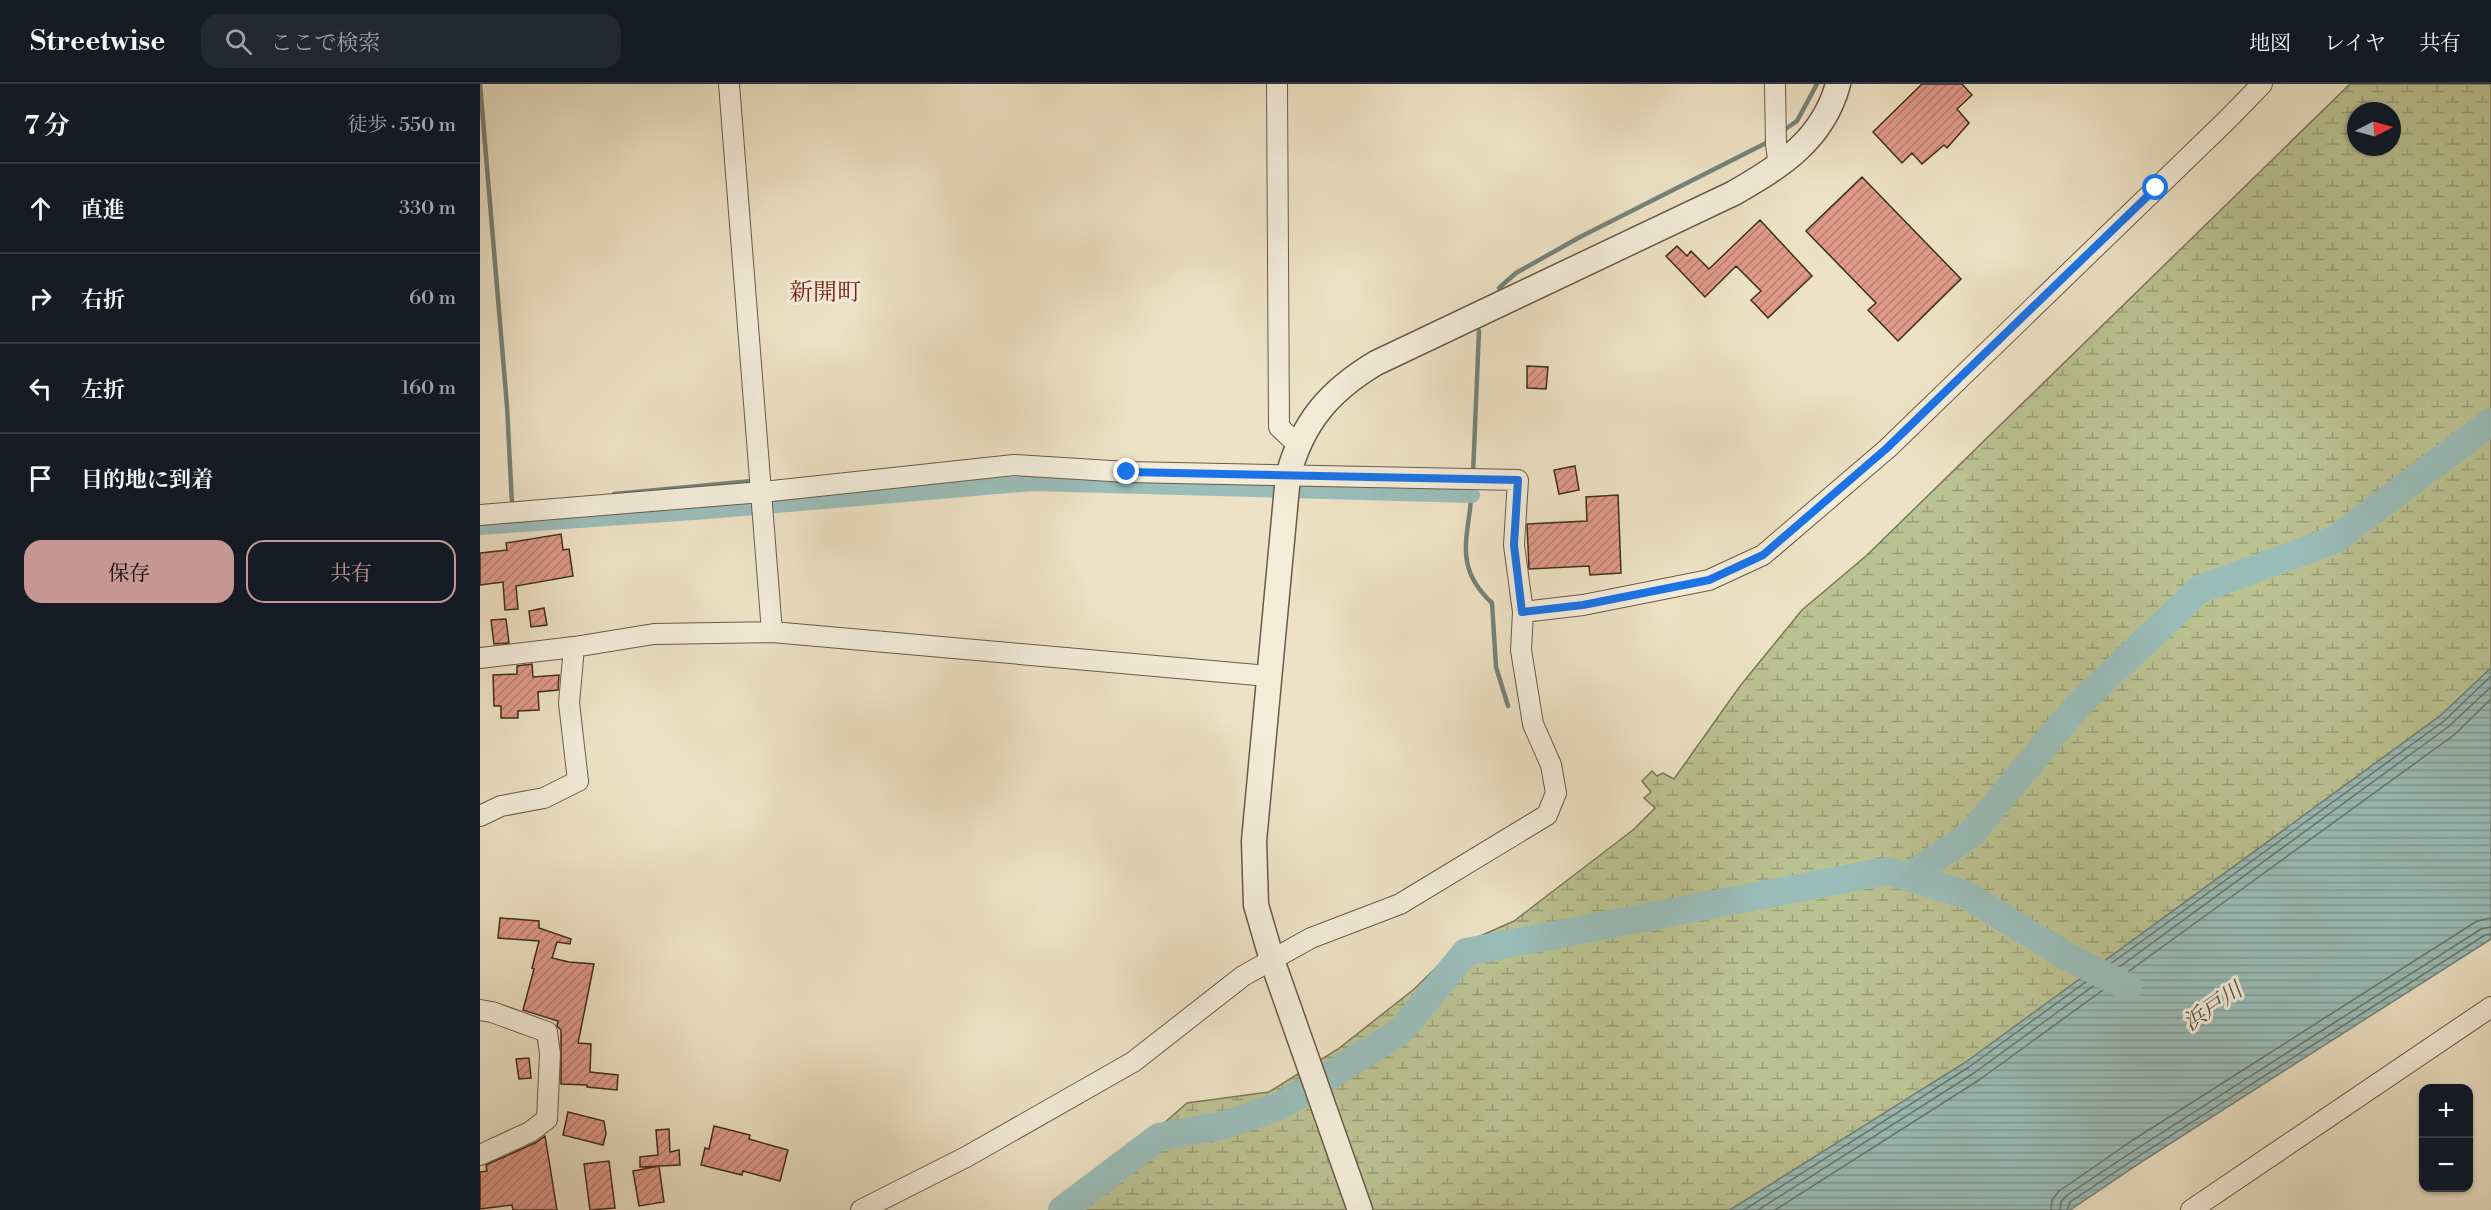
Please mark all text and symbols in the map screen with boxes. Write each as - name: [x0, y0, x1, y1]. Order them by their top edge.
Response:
- search box: [201, 14, 621, 68]
- text: Streetwise: [30, 24, 165, 59]
- icon: search: [222, 25, 255, 58]
- text: ここで検索: [270, 30, 380, 57]
- text: 地図: [2249, 31, 2291, 57]
- text: レイヤ: [2324, 31, 2386, 57]
- text: 共有: [2419, 31, 2461, 57]
- north arrow: [2347, 102, 2401, 156]
- text: 7 分: [24, 110, 70, 142]
- text: 徒歩 · 550 m: [348, 113, 456, 138]
- route start: [2142, 174, 2168, 200]
- icon: ahead: [24, 192, 57, 225]
- text: 330 m: [399, 196, 456, 221]
- text: 直進: [81, 197, 125, 224]
- district label: 新開町: [789, 278, 861, 308]
- icon: right: [24, 282, 57, 315]
- text: 60 m: [409, 286, 456, 311]
- text: 右折: [81, 287, 125, 314]
- icon: left: [24, 372, 57, 405]
- text: 160 m: [401, 376, 456, 401]
- text: 左折: [81, 377, 125, 404]
- route end: [1113, 458, 1139, 484]
- icon: arrive: [24, 462, 57, 495]
- text: 目的地に到着: [81, 467, 213, 494]
- button: 保存: [24, 540, 234, 603]
- button: 共有: [246, 540, 456, 603]
- water label: 浜戸川: [2178, 976, 2249, 1037]
- map controls: [2419, 1084, 2473, 1192]
- button: +: [2419, 1084, 2473, 1138]
- button: −: [2419, 1138, 2473, 1192]

